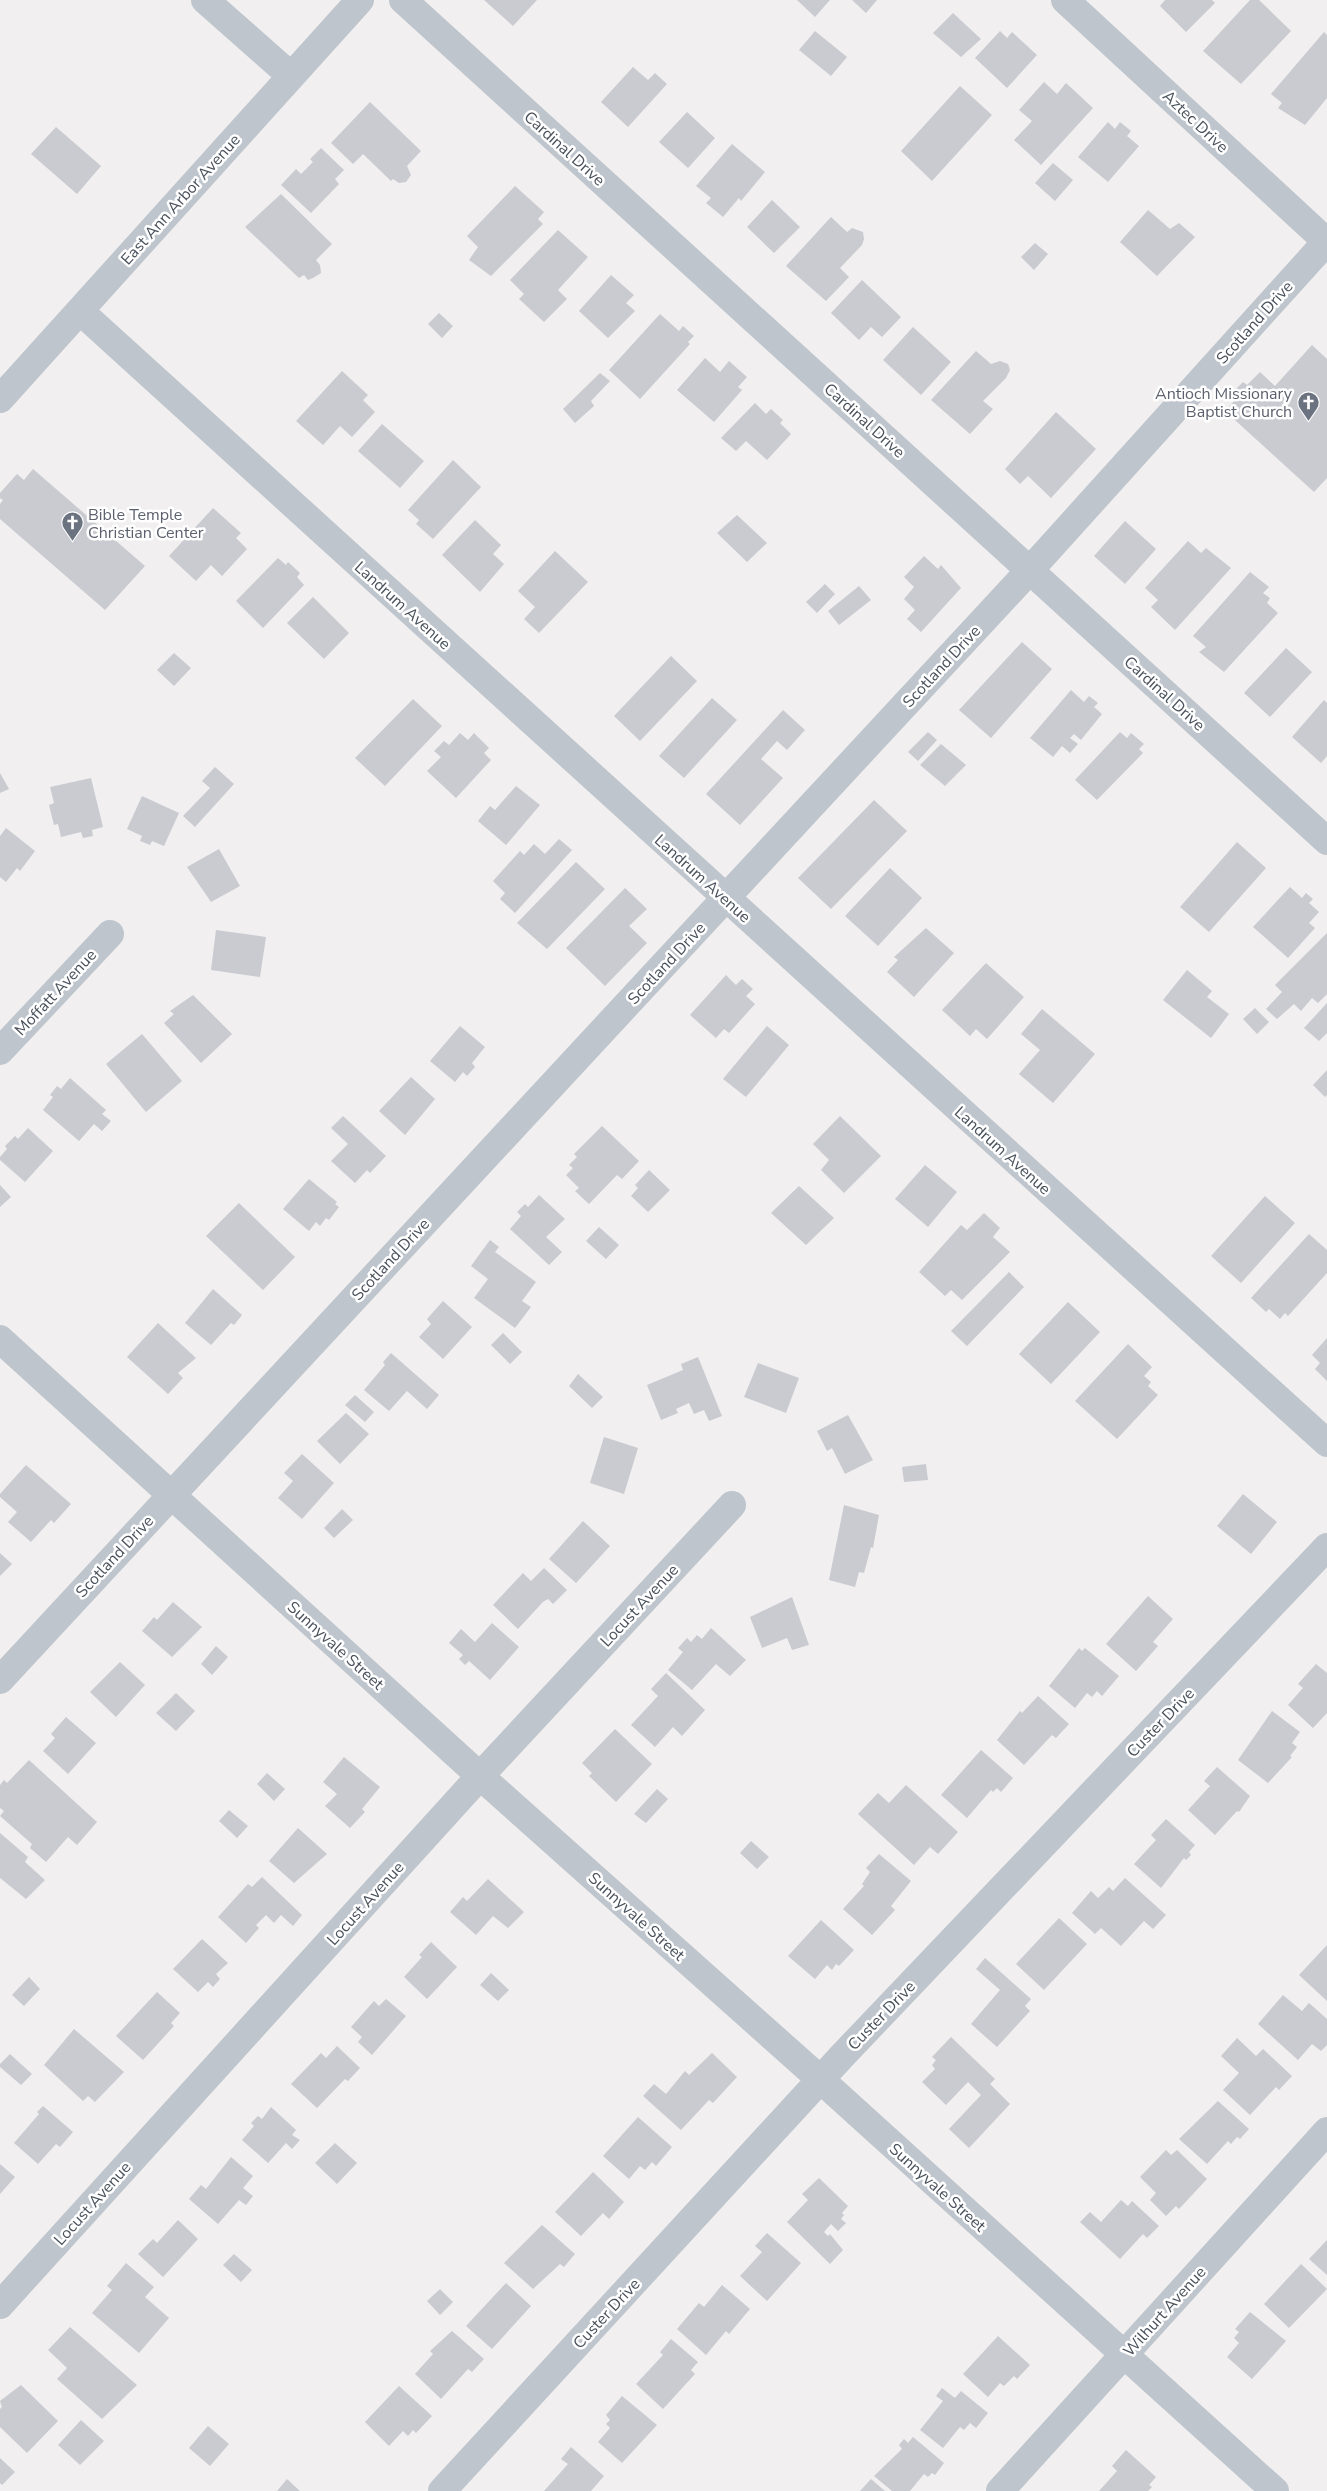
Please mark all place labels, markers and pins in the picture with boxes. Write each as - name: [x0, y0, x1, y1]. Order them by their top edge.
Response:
- place label: Antioch Missionary Baptist Church: [1155, 383, 1293, 423]
- church icon: Antioch Missionary Baptist Church: [1296, 390, 1320, 421]
- place label: Bible Temple Christian Center: [88, 504, 204, 544]
- church icon: Bible Temple Christian Center: [60, 511, 84, 542]

